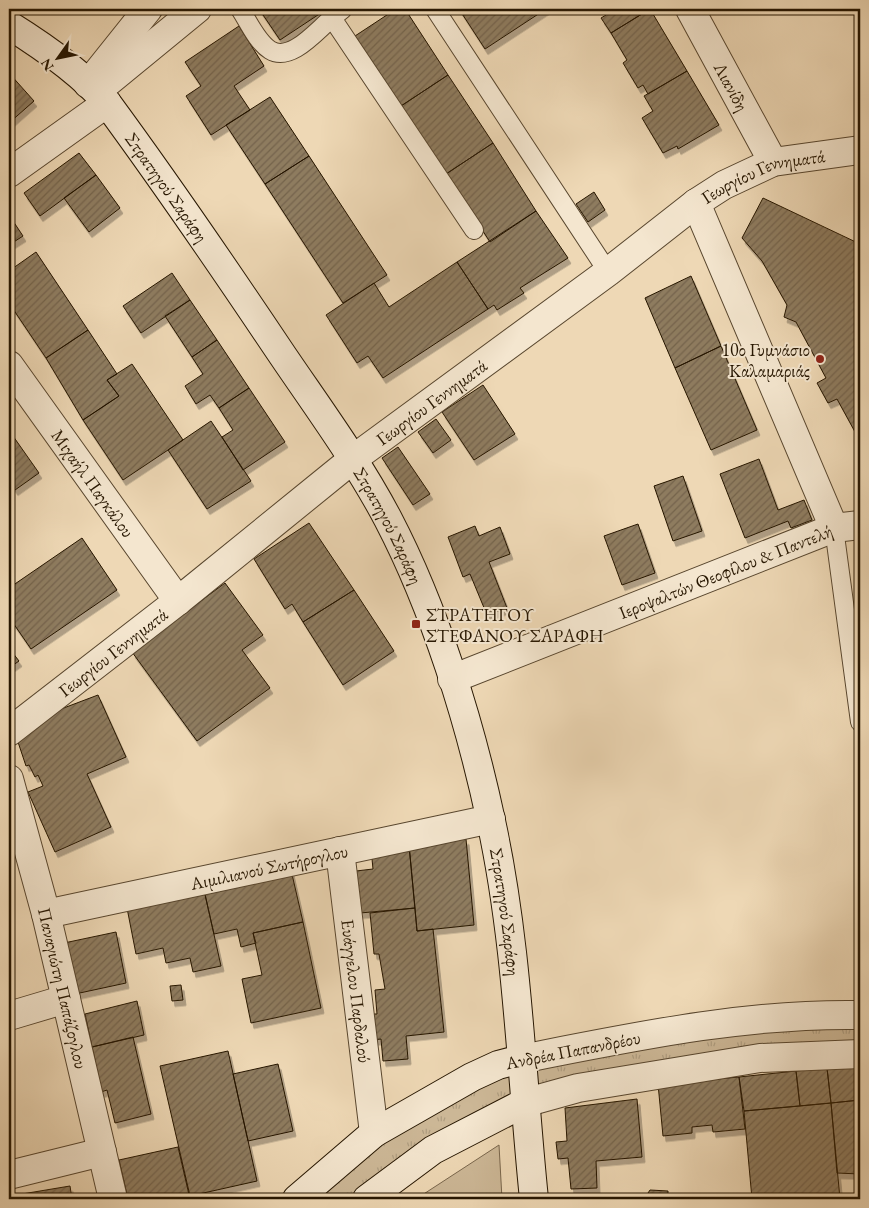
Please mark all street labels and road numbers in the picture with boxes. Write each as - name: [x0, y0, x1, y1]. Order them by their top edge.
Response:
- street label: Λιανίδη: [709, 57, 755, 115]
- street label: Στρατηγού Σαράφη: [121, 128, 214, 246]
- street label: Γεωργίου Γεννηματά: [696, 143, 827, 208]
- street label: Γεωργίου Γεννηματά: [371, 353, 492, 450]
- street label: Μιχαήλ Παγκάλου: [47, 424, 140, 542]
- street label: Στρατηγού Σαράφη: [349, 462, 428, 587]
- street label: Ιεροψαλτών Θεοφίλου & Παντελή: [615, 518, 836, 624]
- street label: Γεωργίου Γεννηματά: [53, 602, 172, 701]
- street label: Αιμιλιανού Σωτήρογλου: [187, 838, 350, 895]
- street label: Στρατηγού Σαράφη: [485, 846, 526, 977]
- street label: Παναγιώτη Παπάζογλου: [33, 905, 93, 1071]
- street label: Ευάγγελου Παρδαλού: [337, 918, 377, 1064]
- street label: Ανδρέα Παπανδρέου: [503, 1026, 642, 1075]

